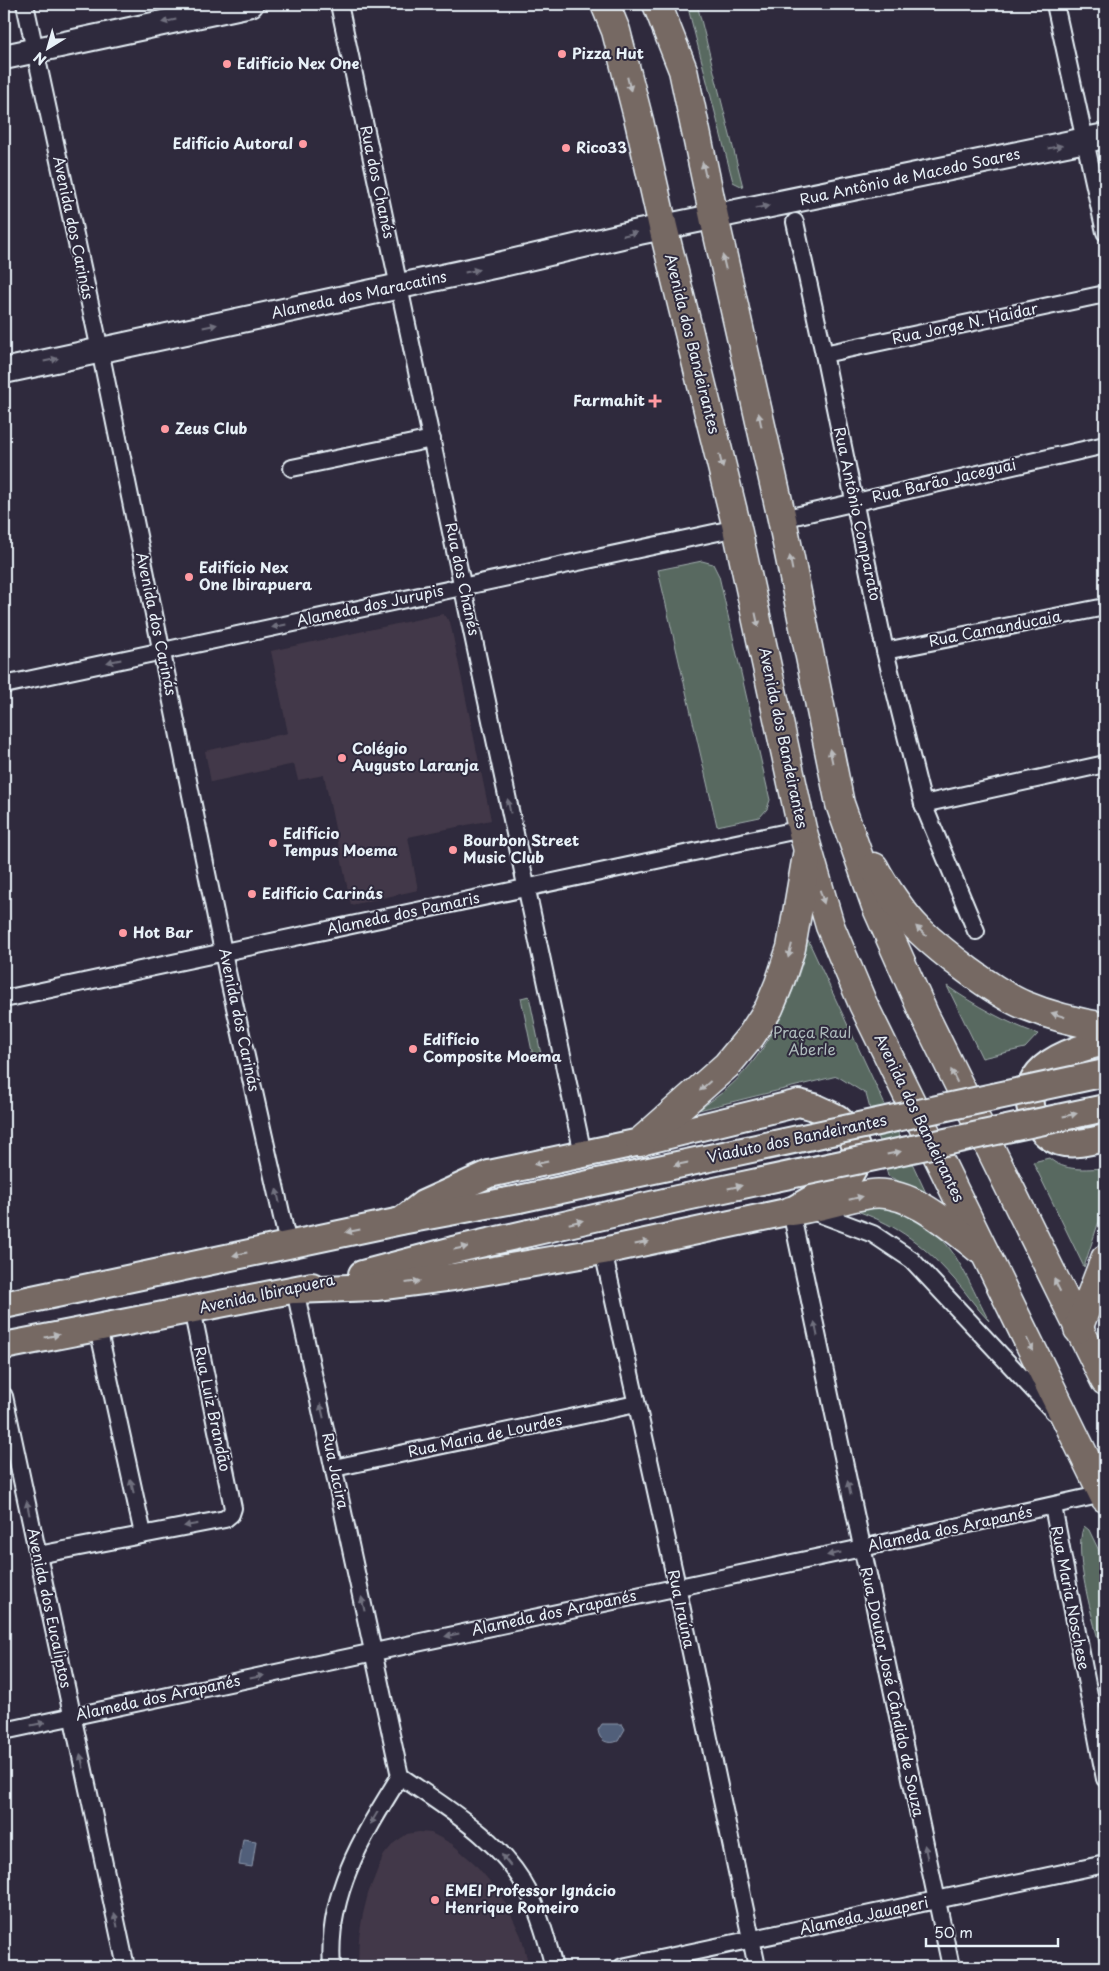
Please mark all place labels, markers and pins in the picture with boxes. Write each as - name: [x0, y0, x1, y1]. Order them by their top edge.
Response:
- place label: Pizza Hut: [572, 41, 644, 64]
- marker: Pizza Hut: [556, 48, 568, 60]
- place label: Edifício Nex One: [237, 51, 359, 74]
- marker: Edifício Nex One: [221, 58, 233, 70]
- place label: Edifício Autoral: [173, 131, 293, 154]
- place label: Rico33: [576, 135, 627, 158]
- marker: Edifício Autoral: [297, 138, 309, 150]
- marker: Rico33: [560, 142, 572, 154]
- place label: Farmahit: [573, 388, 645, 411]
- marker: Farmahit: [649, 395, 661, 407]
- place label: Zeus Club: [175, 416, 247, 439]
- marker: Zeus Club: [159, 423, 171, 435]
- place label: Edifício Nex One Ibirapuera: [199, 555, 313, 595]
- marker: Edifício Nex One Ibirapuera: [183, 571, 195, 583]
- place label: Colégio Augusto Laranja: [352, 736, 479, 776]
- marker: Colégio Augusto Laranja: [336, 752, 348, 764]
- place label: Edifício Tempus Moema: [283, 821, 398, 861]
- place label: Bourbon Street Music Club: [463, 828, 579, 868]
- marker: Edifício Tempus Moema: [267, 837, 279, 849]
- marker: Bourbon Street Music Club: [447, 844, 459, 856]
- place label: Edifício Carinás: [262, 881, 383, 904]
- marker: Edifício Carinás: [246, 888, 258, 900]
- place label: Hot Bar: [133, 920, 193, 943]
- marker: Hot Bar: [117, 927, 129, 939]
- place label: Edifício Composite Moema: [423, 1027, 562, 1067]
- marker: Edifício Composite Moema: [407, 1043, 419, 1055]
- place label: EMEI Professor Ignácio Henrique Romeiro: [445, 1878, 616, 1918]
- marker: EMEI Professor Ignácio Henrique Romeiro: [429, 1894, 441, 1906]

